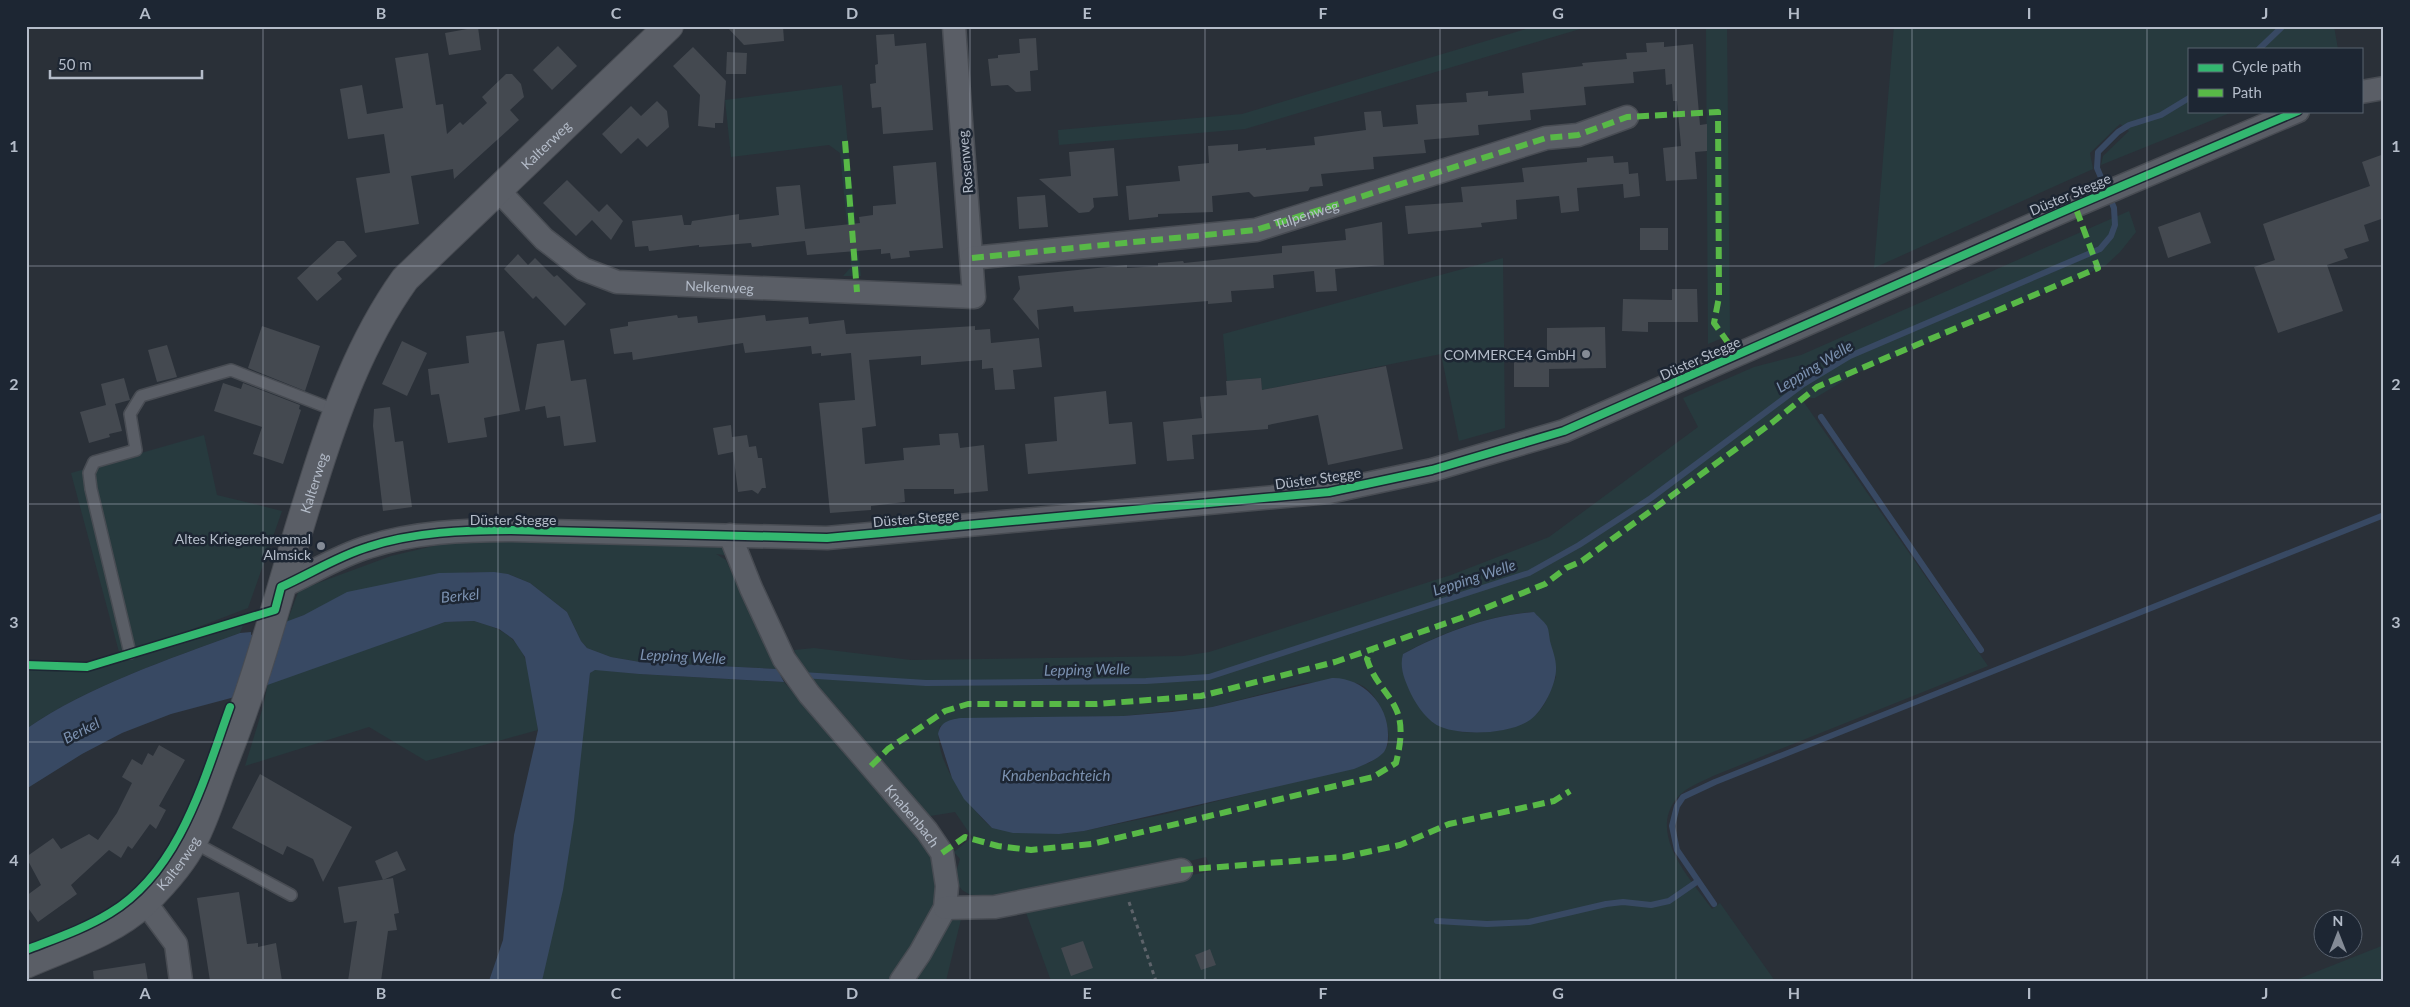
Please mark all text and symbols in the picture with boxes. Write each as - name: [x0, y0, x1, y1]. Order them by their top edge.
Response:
- text: A: [138, 3, 151, 22]
- text: B: [376, 3, 386, 22]
- text: C: [611, 3, 622, 22]
- text: D: [846, 3, 858, 22]
- text: E: [1082, 3, 1092, 22]
- text: F: [1318, 3, 1328, 22]
- text: G: [1552, 3, 1564, 22]
- text: H: [1788, 3, 1800, 22]
- text: I: [2027, 3, 2031, 22]
- text: J: [2262, 3, 2268, 22]
- scale bar: [50, 48, 202, 80]
- legend: [2188, 48, 2362, 112]
- text: 50 m: [58, 55, 92, 73]
- text: Cycle path: [2232, 57, 2301, 75]
- text: Path: [2232, 83, 2262, 101]
- street label: Kalterweg: [517, 117, 574, 172]
- street label: Rosenweg: [954, 130, 976, 194]
- text: 1: [9, 136, 19, 155]
- text: 1: [2391, 136, 2401, 155]
- street label: Düster Stegge: [2027, 169, 2113, 219]
- street label: Tulpenweg: [1272, 196, 1340, 232]
- street label: Nelkenweg: [685, 276, 754, 296]
- street label: Düster Stegge: [1657, 333, 1743, 383]
- water label: Lepping Welle: [1772, 336, 1856, 396]
- place label: COMMERCE4 GmbH: [1444, 346, 1576, 363]
- marker: COMMERCE4 GmbH: [1580, 348, 1592, 360]
- text: 2: [9, 374, 19, 393]
- text: 2: [2391, 374, 2401, 393]
- street label: Kalterweg: [296, 450, 331, 515]
- street label: Düster Stegge: [1274, 464, 1362, 492]
- street label: Düster Stegge: [872, 506, 960, 530]
- street label: Düster Stegge: [470, 511, 556, 528]
- place label: Altes Kriegerehrenmal Almsick: [175, 530, 312, 563]
- marker: Altes Kriegerehrenmal Almsick: [315, 540, 327, 552]
- water label: Lepping Welle: [1430, 555, 1518, 599]
- water label: Berkel: [440, 584, 481, 606]
- text: 3: [9, 612, 19, 631]
- text: 3: [2391, 612, 2401, 631]
- water label: Lepping Welle: [639, 645, 727, 667]
- water label: Lepping Welle: [1044, 659, 1130, 679]
- water label: Berkel: [60, 713, 103, 747]
- water label: Knabenbachteich: [1002, 766, 1110, 784]
- street label: Knabenbach: [882, 780, 944, 850]
- street label: Kalterweg: [152, 833, 203, 893]
- text: 4: [9, 850, 19, 869]
- text: 4: [2391, 850, 2401, 869]
- north arrow: [2312, 910, 2362, 960]
- text: N: [2333, 912, 2343, 929]
- text: A: [138, 983, 151, 1002]
- text: B: [376, 983, 386, 1002]
- text: C: [611, 983, 622, 1002]
- text: D: [846, 983, 858, 1002]
- text: E: [1082, 983, 1092, 1002]
- text: F: [1318, 983, 1328, 1002]
- text: G: [1552, 983, 1564, 1002]
- text: H: [1788, 983, 1800, 1002]
- text: I: [2027, 983, 2031, 1002]
- text: J: [2262, 983, 2268, 1002]

